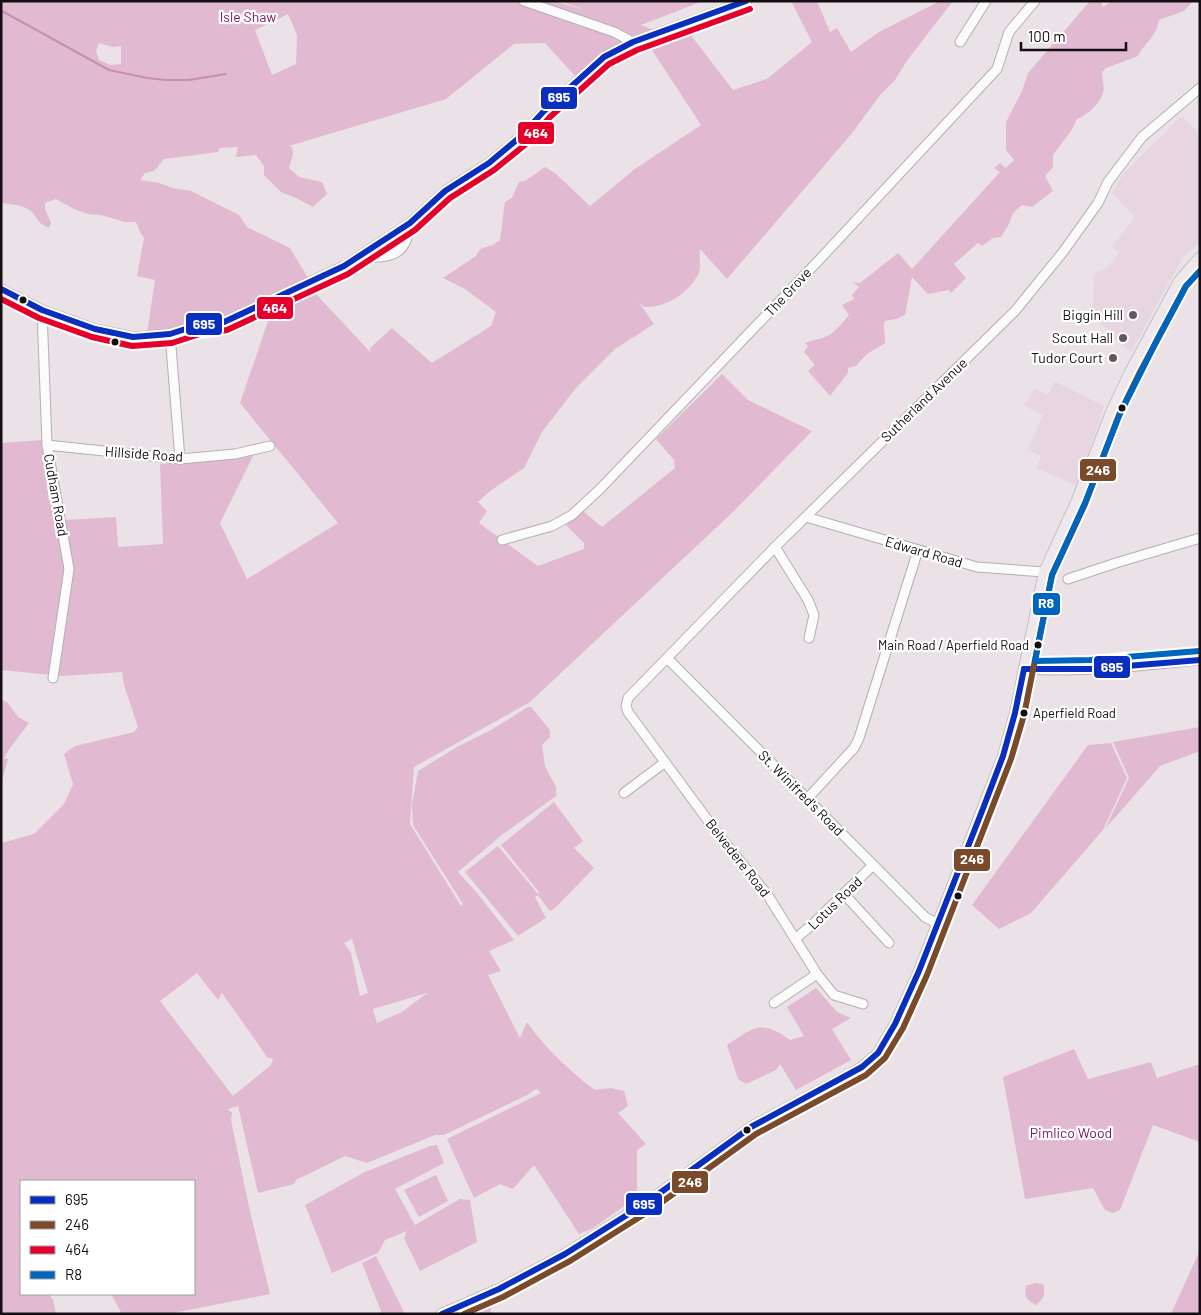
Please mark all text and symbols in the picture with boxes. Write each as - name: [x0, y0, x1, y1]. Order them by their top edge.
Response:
- park label: Isle Shaw: [220, 8, 276, 25]
- scale bar: [1021, 20, 1126, 52]
- text: 100 m: [1028, 27, 1066, 45]
- line badge: 695: [540, 86, 578, 110]
- text: 695: [548, 88, 571, 105]
- line badge: 464: [517, 121, 555, 145]
- text: 464: [524, 124, 548, 141]
- street label: The Grove: [761, 264, 814, 320]
- unlabelled marker: [18, 295, 28, 305]
- line badge: 464: [256, 296, 294, 320]
- text: 464: [263, 299, 287, 316]
- place label: Biggin Hill: [1063, 306, 1123, 323]
- marker: Biggin Hill: [1127, 309, 1139, 321]
- line badge: 695: [185, 312, 223, 336]
- text: 695: [193, 315, 216, 332]
- place label: Scout Hall: [1052, 329, 1113, 346]
- marker: Scout Hall: [1117, 332, 1129, 344]
- unlabelled marker: [110, 337, 120, 347]
- place label: Tudor Court: [1031, 349, 1103, 366]
- marker: Tudor Court: [1107, 352, 1119, 364]
- street label: Sutherland Avenue: [877, 354, 970, 445]
- unlabelled marker: [1117, 403, 1127, 413]
- street label: Hillside Road: [104, 442, 184, 465]
- street label: Cudham Road: [41, 452, 72, 538]
- line badge: 246: [1079, 458, 1117, 482]
- text: 246: [1086, 461, 1110, 478]
- street label: Edward Road: [884, 532, 965, 571]
- line badge: R8: [1032, 592, 1061, 616]
- text: R8: [1038, 594, 1055, 611]
- place label: Main Road / Aperfield Road: [878, 637, 1029, 653]
- marker: Main Road / Aperfield Road: [1033, 640, 1043, 650]
- line badge: 695: [1093, 655, 1131, 679]
- text: 695: [1101, 658, 1124, 675]
- place label: Aperfield Road: [1033, 705, 1116, 721]
- marker: Aperfield Road: [1019, 708, 1029, 718]
- street label: St. Winifred's Road: [755, 746, 848, 839]
- street label: Belvedere Road: [703, 815, 774, 900]
- line badge: 246: [953, 848, 991, 872]
- text: 246: [960, 850, 984, 867]
- street label: Lotus Road: [804, 873, 865, 933]
- unlabelled marker: [953, 891, 963, 901]
- park label: Pimlico Wood: [1030, 1124, 1112, 1141]
- unlabelled marker: [742, 1125, 752, 1135]
- line badge: 246: [671, 1170, 709, 1194]
- text: 246: [678, 1173, 702, 1190]
- legend: [20, 1180, 195, 1295]
- text: 695: [65, 1190, 88, 1208]
- line badge: 695: [625, 1192, 663, 1216]
- text: 695: [633, 1195, 656, 1212]
- text: 246: [65, 1215, 89, 1233]
- text: 464: [65, 1240, 89, 1258]
- text: R8: [65, 1265, 82, 1283]

